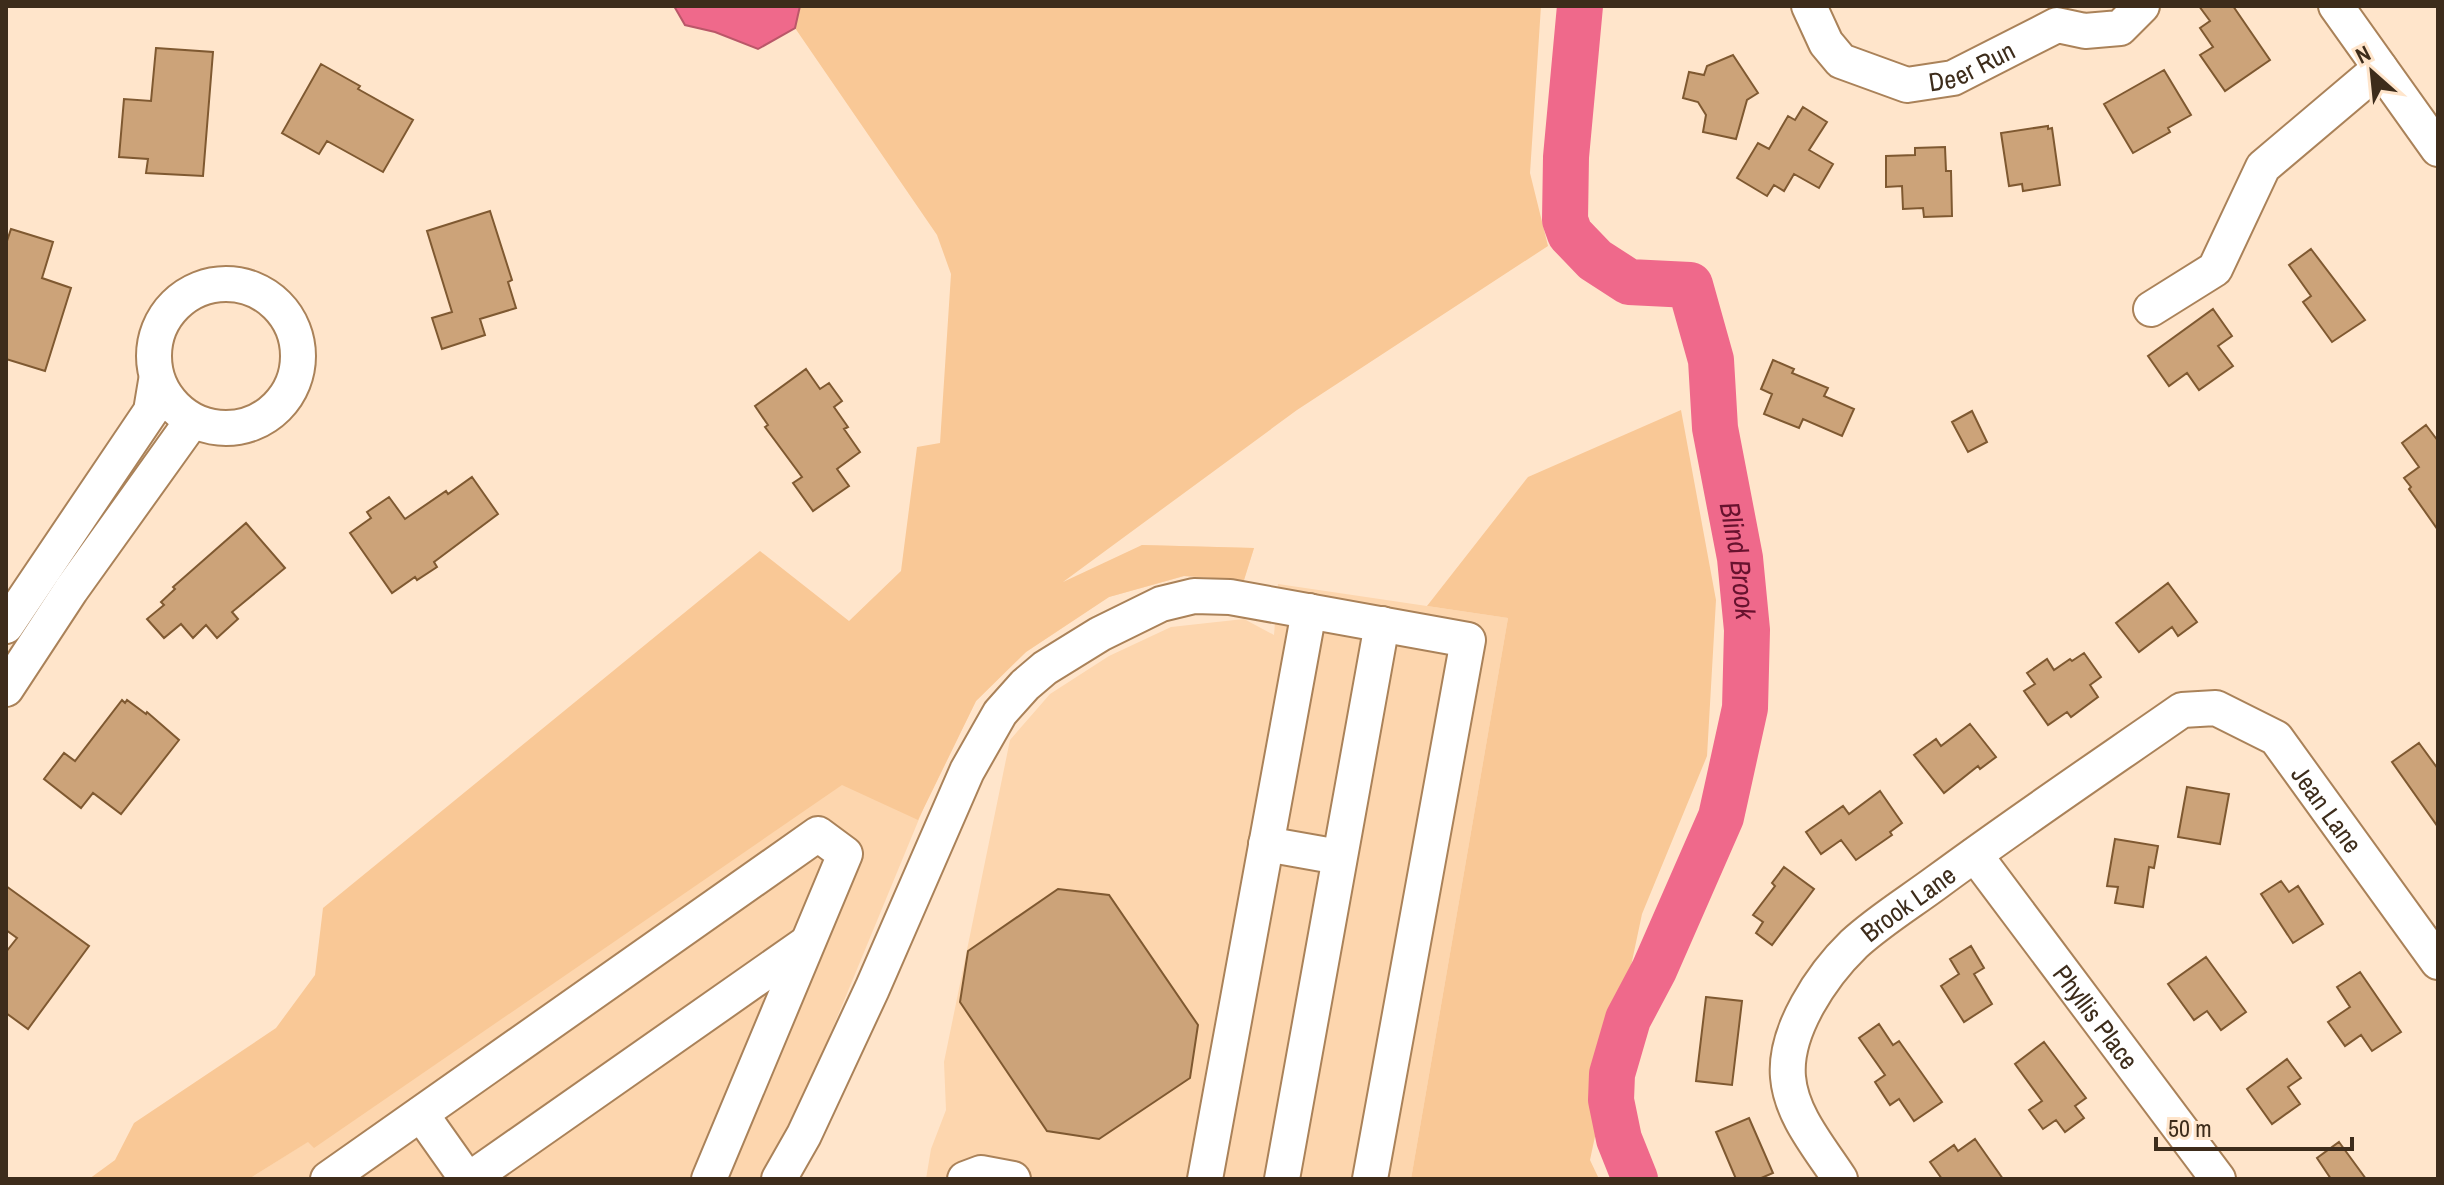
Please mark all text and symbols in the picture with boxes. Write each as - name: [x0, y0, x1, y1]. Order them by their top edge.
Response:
- street label: Deer Run: [1926, 32, 2020, 99]
- north arrow: [2332, 32, 2412, 112]
- text: N: [2350, 38, 2376, 71]
- water label: Blind Brook: [1711, 498, 1765, 623]
- street label: Jean Lane: [2284, 758, 2371, 859]
- street label: Brook Lane: [1853, 857, 1962, 949]
- street label: Phyllis Place: [2046, 957, 2147, 1076]
- scale bar: [2156, 1101, 2352, 1151]
- text: 50 m: [2168, 1112, 2212, 1144]

